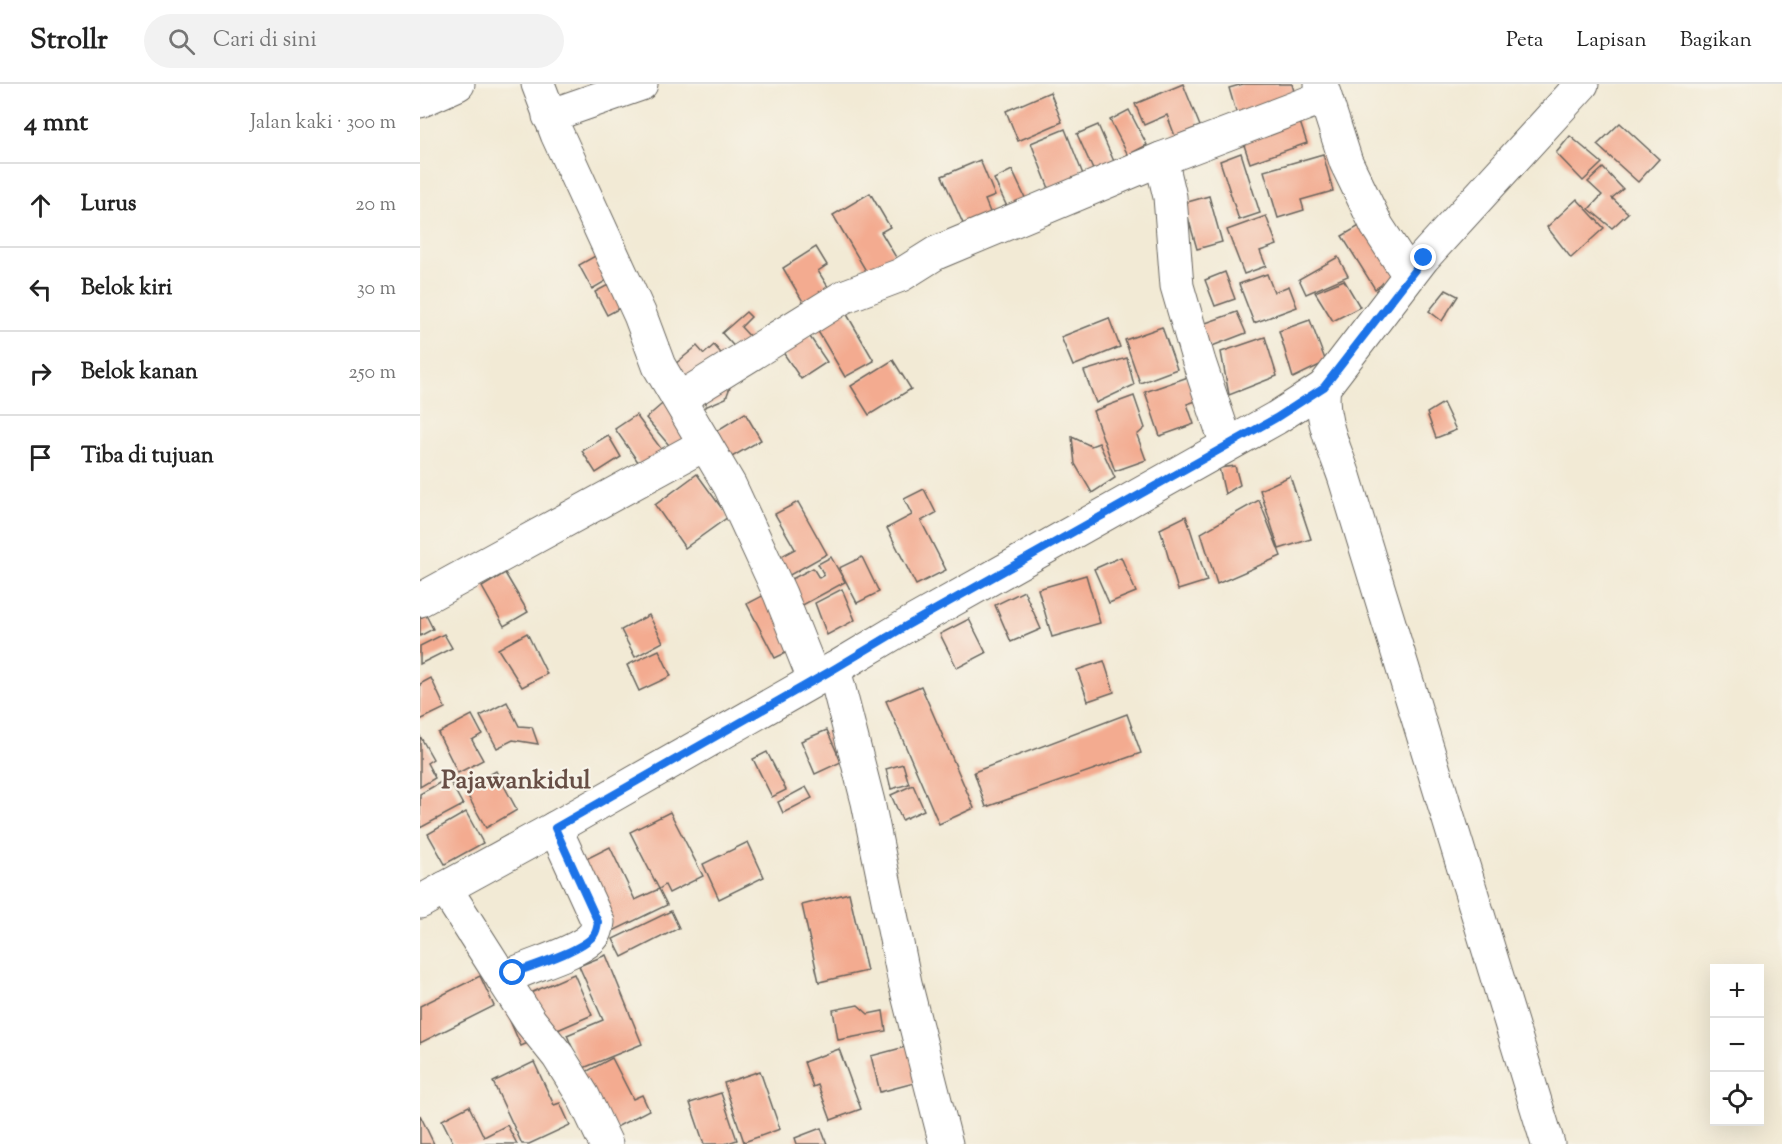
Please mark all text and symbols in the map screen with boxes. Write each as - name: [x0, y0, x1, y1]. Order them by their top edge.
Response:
- search box: [144, 14, 564, 68]
- text: Strollr: [30, 21, 108, 61]
- icon: search: [165, 25, 198, 58]
- text: Cari di sini: [213, 25, 317, 57]
- text: Peta: [1506, 26, 1544, 56]
- text: Lapisan: [1577, 26, 1647, 56]
- text: Bagikan: [1680, 26, 1752, 56]
- text: 4 mnt: [24, 105, 88, 142]
- text: Jalan kaki · 300 m: [250, 109, 396, 138]
- icon: ahead: [24, 189, 57, 222]
- text: Lurus: [81, 189, 137, 221]
- text: 20 m: [355, 191, 396, 220]
- route end: [1410, 244, 1436, 270]
- icon: left: [24, 273, 57, 306]
- text: Belok kiri: [81, 273, 172, 305]
- text: 30 m: [357, 275, 396, 304]
- icon: right: [24, 357, 57, 390]
- text: Belok kanan: [81, 357, 198, 389]
- text: 250 m: [348, 359, 396, 388]
- icon: arrive: [24, 441, 57, 474]
- text: Tiba di tujuan: [81, 441, 214, 473]
- district label: Pajawankidul: [441, 763, 592, 800]
- route start: [499, 959, 525, 985]
- map controls: [1710, 964, 1764, 1126]
- button: +: [1710, 964, 1764, 1018]
- button: −: [1710, 1018, 1764, 1072]
- button: locate: [1710, 1072, 1764, 1126]

